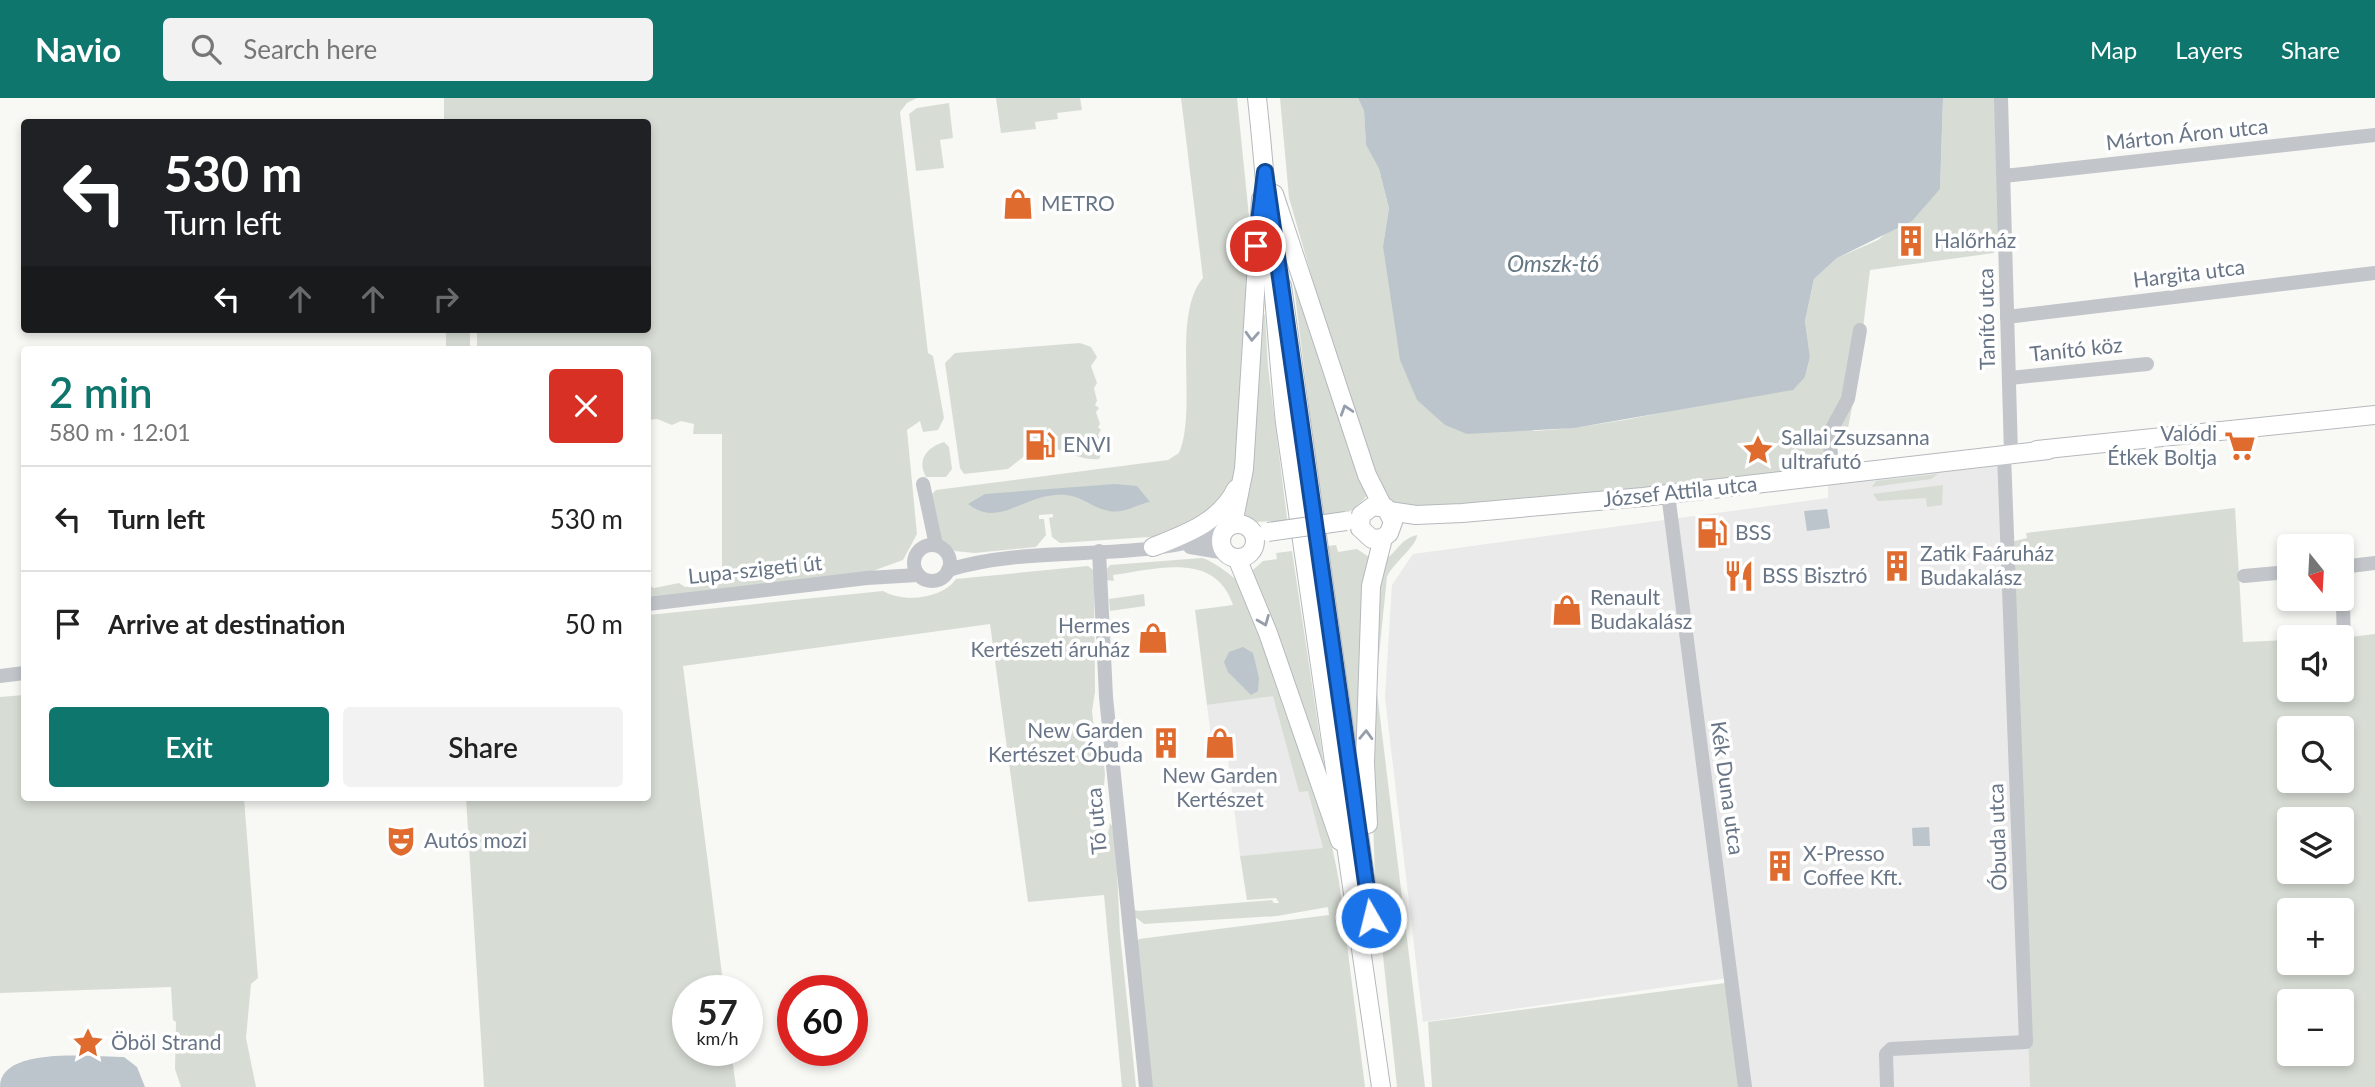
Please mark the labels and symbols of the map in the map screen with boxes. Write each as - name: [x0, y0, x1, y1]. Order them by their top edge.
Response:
- street label: Márton Áron utca: [2104, 113, 2269, 154]
- shop icon: METRO: [1001, 187, 1035, 221]
- place label: METRO: [1041, 190, 1115, 215]
- pin: [1226, 216, 1286, 276]
- building icon: Halőrház: [1894, 224, 1928, 258]
- place label: Halőrház: [1934, 227, 2016, 252]
- water label: Omszk-tó: [1507, 249, 1599, 277]
- street label: Hargita utca: [2131, 253, 2246, 292]
- street label: Tanító utca: [1972, 268, 1999, 370]
- one-way arrow: [1245, 331, 1260, 342]
- street label: Tanító köz: [2028, 331, 2124, 366]
- one-way arrow: [1340, 404, 1354, 417]
- place label: Valódi Étkek Boltja: [2107, 420, 2217, 469]
- place label: Sallai Zsuzsanna ultrafutó: [1781, 424, 1930, 473]
- fuel station icon: ENVI: [1023, 428, 1057, 462]
- supermarket icon: Valódi Étkek Boltja: [2223, 429, 2257, 463]
- place label: ENVI: [1063, 431, 1111, 456]
- place icon: Sallai Zsuzsanna ultrafutó: [1741, 433, 1775, 467]
- street label: József Attila utca: [1601, 470, 1758, 511]
- fuel station icon: BSS: [1695, 516, 1729, 550]
- place label: BSS: [1735, 519, 1771, 544]
- north arrow: [2277, 534, 2354, 611]
- place label: Zatik Faáruház Budakalász: [1920, 540, 2054, 589]
- street label: Lupa-szigeti út: [686, 549, 824, 588]
- building icon: Zatik Faáruház Budakalász: [1880, 549, 1914, 583]
- restaurant icon: BSS Bisztró: [1722, 559, 1756, 593]
- place label: BSS Bisztró: [1762, 562, 1867, 587]
- place label: Renault Budakalász: [1590, 584, 1692, 633]
- shop icon: Renault Budakalász: [1550, 593, 1584, 627]
- place label: Hermes Kertészeti áruház: [970, 612, 1130, 661]
- one-way arrow: [1255, 614, 1269, 626]
- shop icon: Hermes Kertészeti áruház: [1136, 621, 1170, 655]
- place label: New Garden Kertészet Óbuda: [988, 717, 1143, 766]
- street label: Kék Duna utca: [1707, 719, 1750, 856]
- building icon: New Garden Kertészet Óbuda: [1149, 726, 1183, 760]
- shop icon: New Garden Kertészet: [1203, 726, 1237, 760]
- one-way arrow: [1358, 729, 1374, 739]
- place label: New Garden Kertészet: [1162, 762, 1278, 811]
- street label: Óbuda utca: [1982, 783, 2011, 891]
- street label: Tó utca: [1080, 787, 1111, 855]
- theatre icon: Autós mozi: [384, 824, 418, 858]
- place label: Autós mozi: [424, 827, 527, 852]
- place label: X-Presso Coffee Kft.: [1803, 840, 1902, 889]
- building icon: X-Presso Coffee Kft.: [1763, 849, 1797, 883]
- position arrow: [1334, 881, 1408, 955]
- speed limit sign: 60: [777, 975, 868, 1066]
- place icon: Öböl Strand: [71, 1026, 105, 1060]
- place label: Öböl Strand: [111, 1029, 221, 1054]

